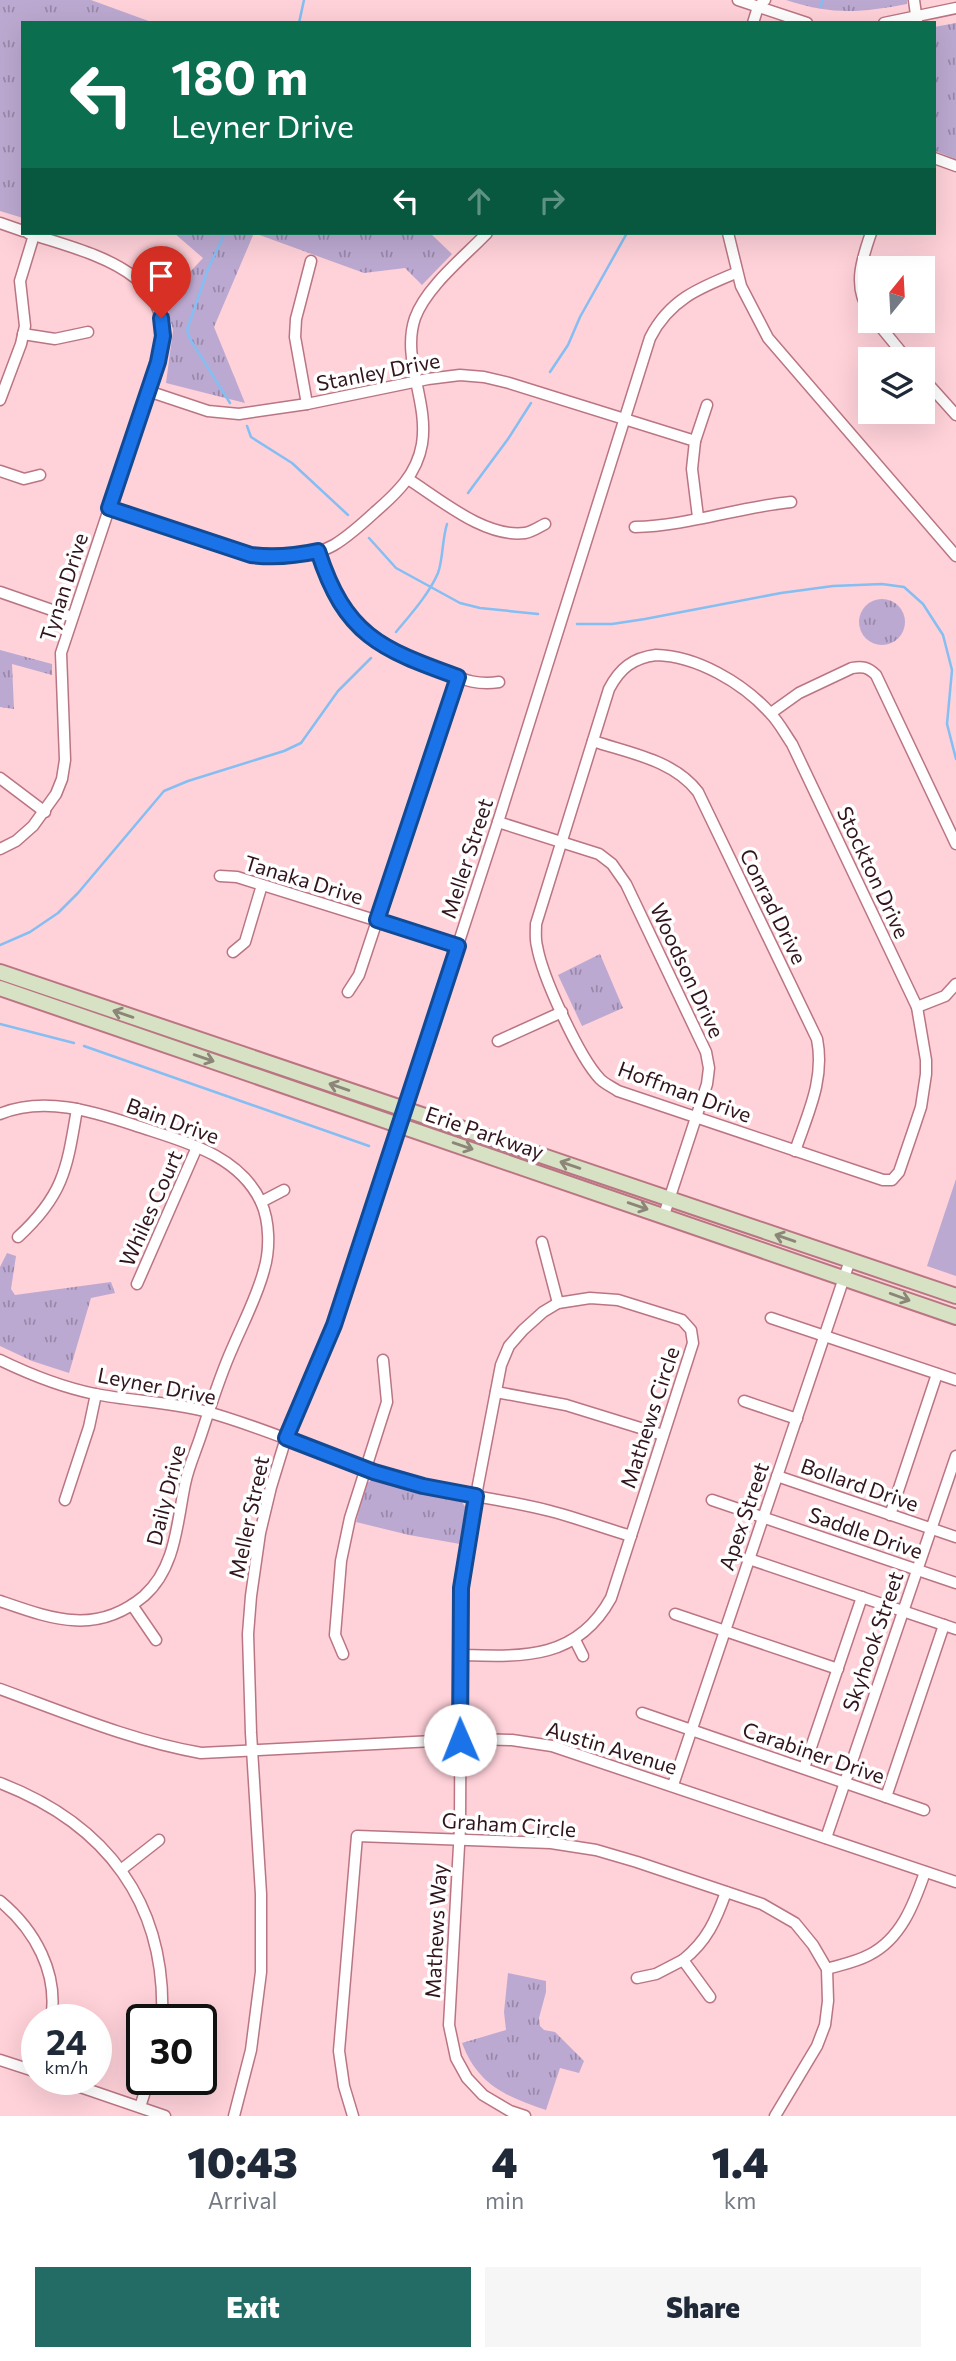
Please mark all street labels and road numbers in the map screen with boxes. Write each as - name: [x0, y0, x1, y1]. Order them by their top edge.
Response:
- street label: Stanley Drive: [314, 347, 442, 395]
- street label: Tynan Drive: [34, 530, 92, 644]
- street label: Meller Street: [435, 795, 497, 921]
- street label: Stockton Drive: [833, 802, 915, 942]
- street label: Conrad Drive: [735, 844, 813, 968]
- street label: Tanaka Drive: [242, 849, 366, 909]
- street label: Woodson Drive: [646, 899, 730, 1041]
- street label: Hoffman Drive: [615, 1055, 755, 1127]
- street label: Bain Drive: [123, 1092, 223, 1148]
- street label: Erie Parkway: [423, 1100, 548, 1164]
- street label: Whiles Court: [113, 1146, 187, 1270]
- street label: Mathews Circle: [614, 1343, 684, 1491]
- street label: Leyner Drive: [96, 1361, 218, 1409]
- street label: Daily Drive: [140, 1442, 190, 1548]
- street label: Bollard Drive: [798, 1452, 922, 1516]
- street label: Meller Street: [223, 1453, 273, 1581]
- street label: Apex Street: [713, 1459, 773, 1573]
- street label: Saddle Drive: [806, 1501, 926, 1563]
- street label: Skyhook Street: [836, 1568, 908, 1714]
- street label: Austin Avenue: [544, 1715, 680, 1779]
- street label: Carabiner Drive: [740, 1716, 888, 1788]
- street label: Graham Circle: [441, 1807, 577, 1841]
- street label: Mathews Way: [419, 1863, 451, 1999]

